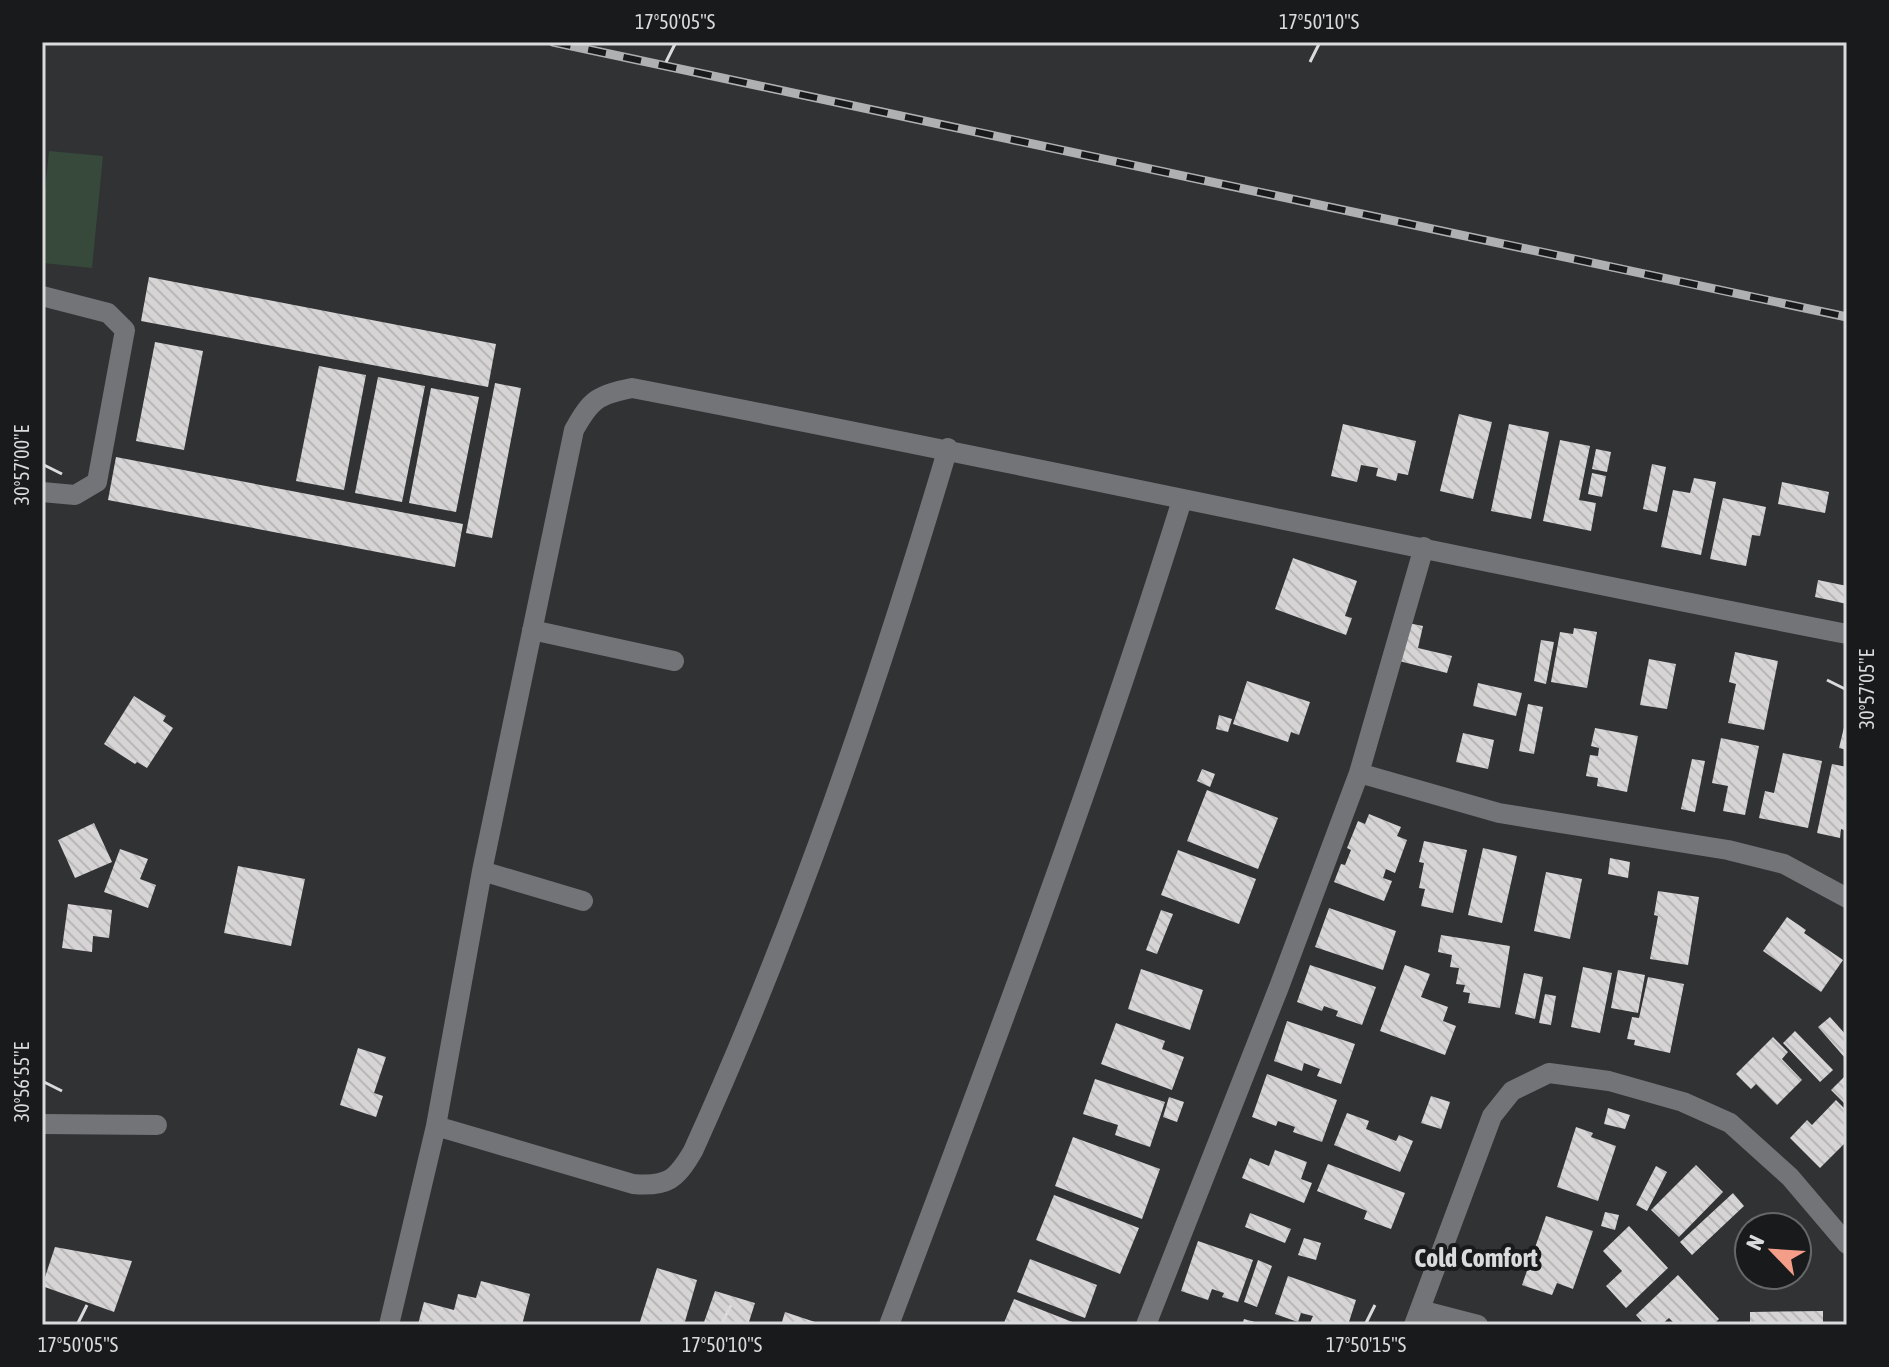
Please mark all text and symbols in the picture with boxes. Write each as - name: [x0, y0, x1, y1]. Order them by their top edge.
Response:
- text: 17°50'05"S: [635, 10, 715, 33]
- text: 17°50'10"S: [1279, 10, 1359, 33]
- text: 30°57'00"E: [10, 424, 33, 505]
- text: 30°57'05"E: [1855, 648, 1878, 729]
- text: 30°56'55"E: [10, 1041, 33, 1122]
- north arrow: [1733, 1211, 1813, 1291]
- text: N: [1740, 1231, 1769, 1254]
- district label: Cold Comfort: [1414, 1243, 1538, 1273]
- text: 17°50'05"S: [38, 1333, 118, 1356]
- text: 17°50'10"S: [682, 1333, 762, 1356]
- text: 17°50'15"S: [1326, 1333, 1406, 1356]

